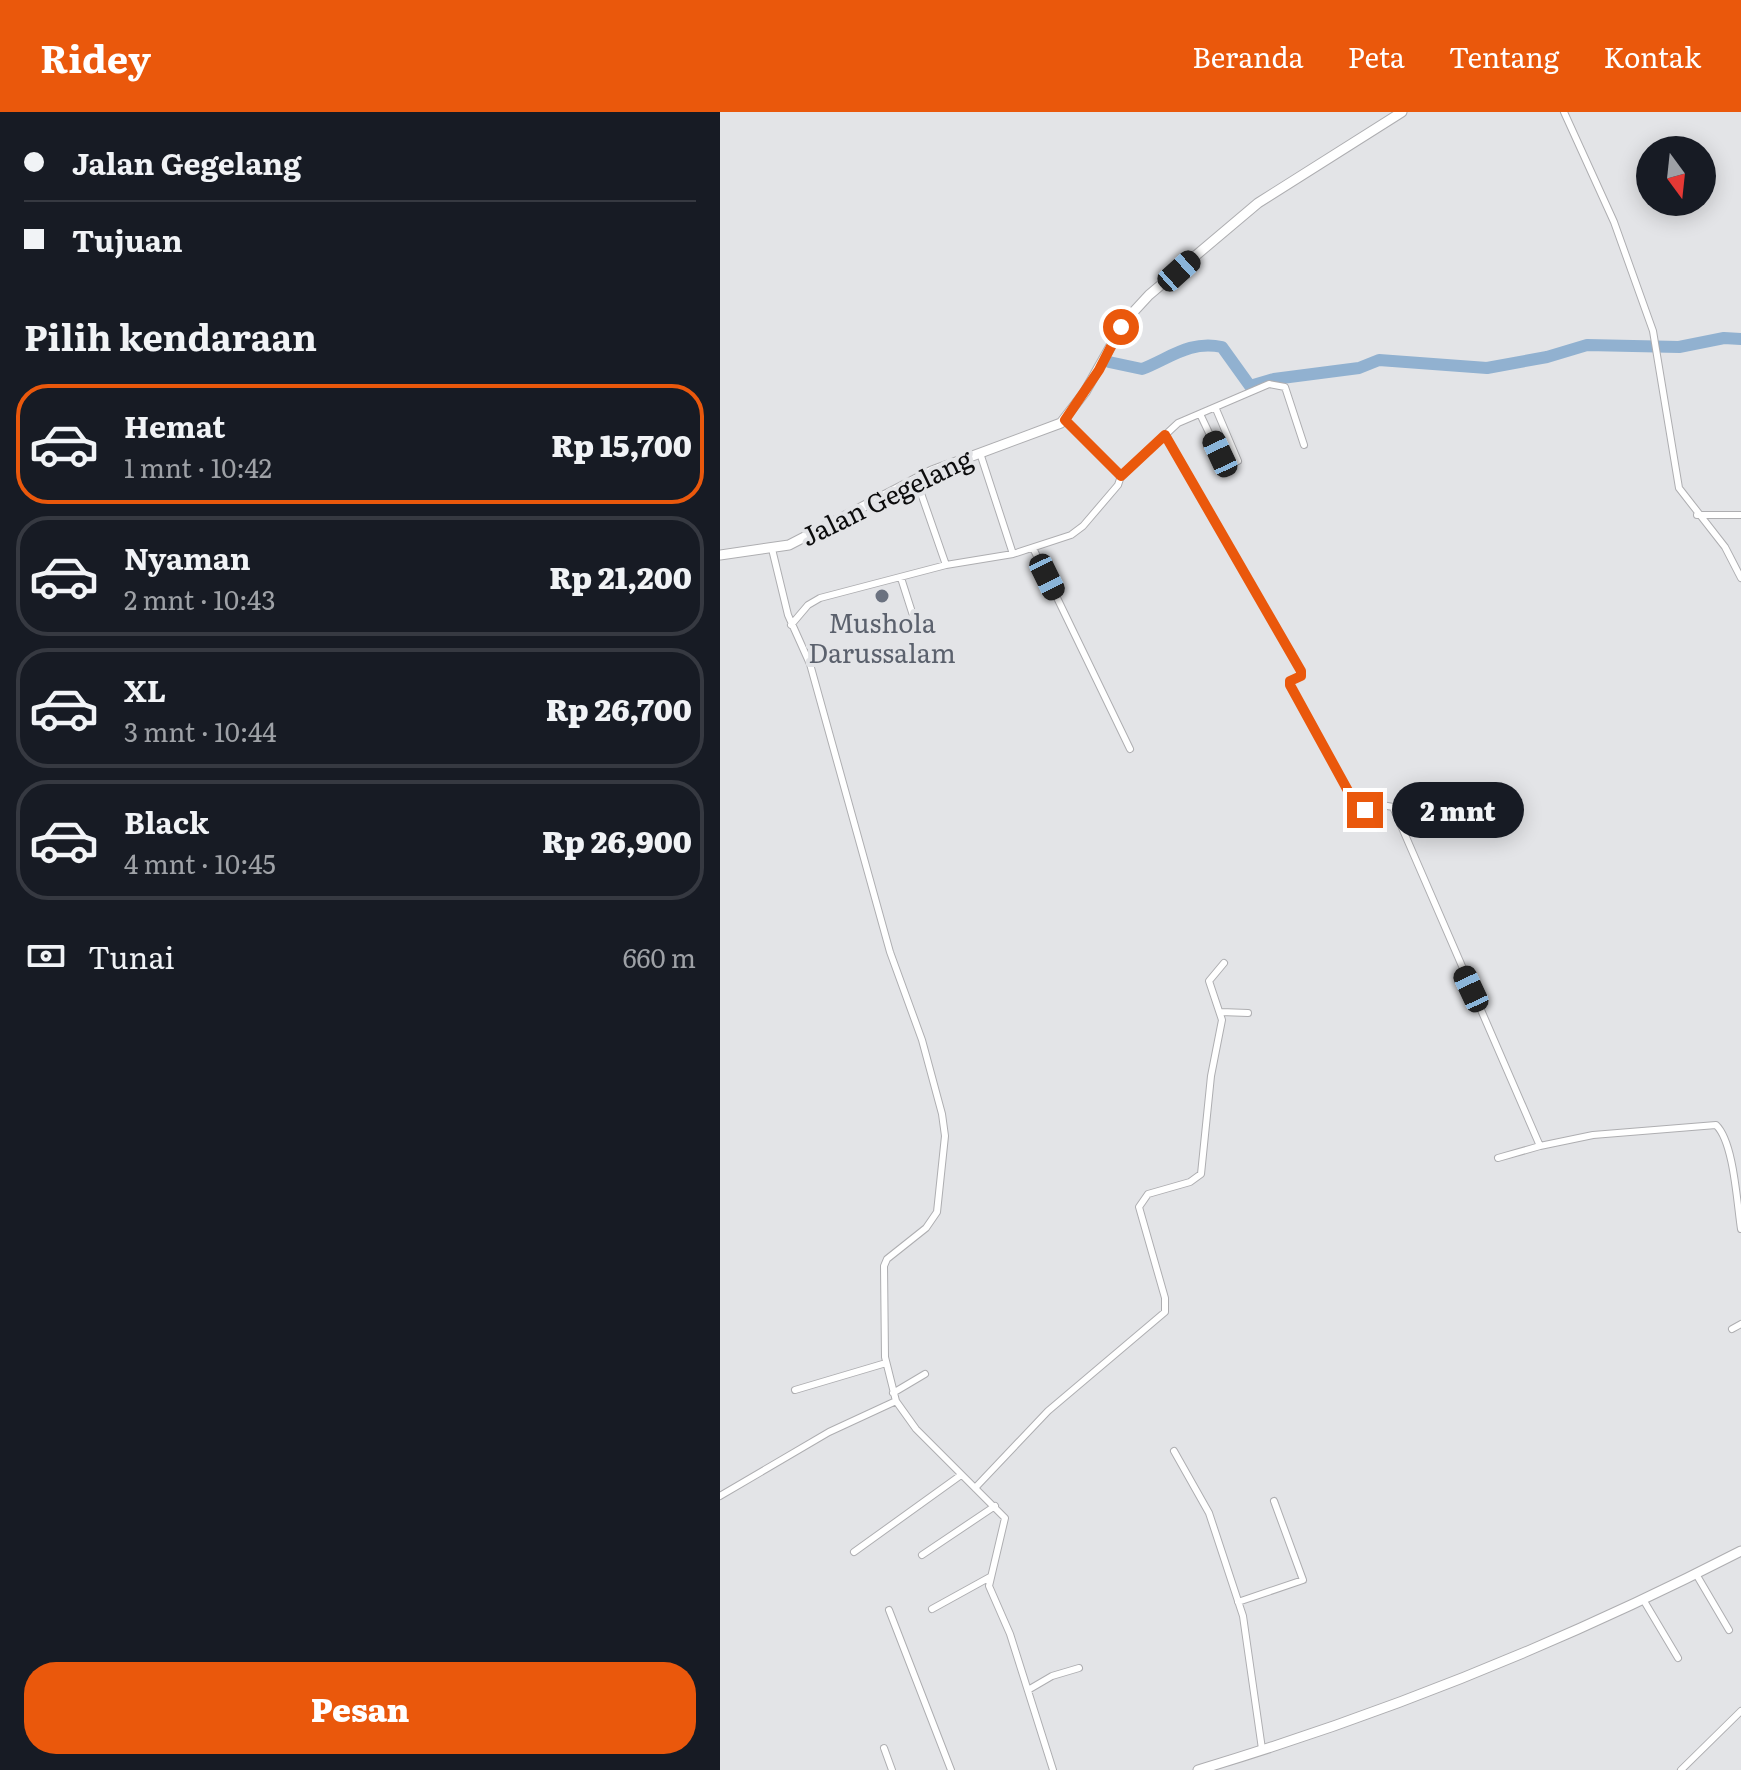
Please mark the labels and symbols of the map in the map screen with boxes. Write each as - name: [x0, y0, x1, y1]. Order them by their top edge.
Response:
- north arrow: [1636, 136, 1716, 216]
- car: [1153, 246, 1205, 296]
- route start: [1103, 309, 1139, 345]
- car: [1199, 427, 1241, 481]
- street label: Jalan Gegelang: [793, 437, 979, 554]
- car: [1026, 550, 1068, 604]
- marker: Mushola Darussalam: [873, 587, 891, 605]
- place label: Mushola Darussalam: [808, 602, 956, 671]
- callout: 2 mnt: [1393, 782, 1525, 838]
- route end: [1347, 792, 1383, 828]
- car: [1450, 962, 1492, 1016]

